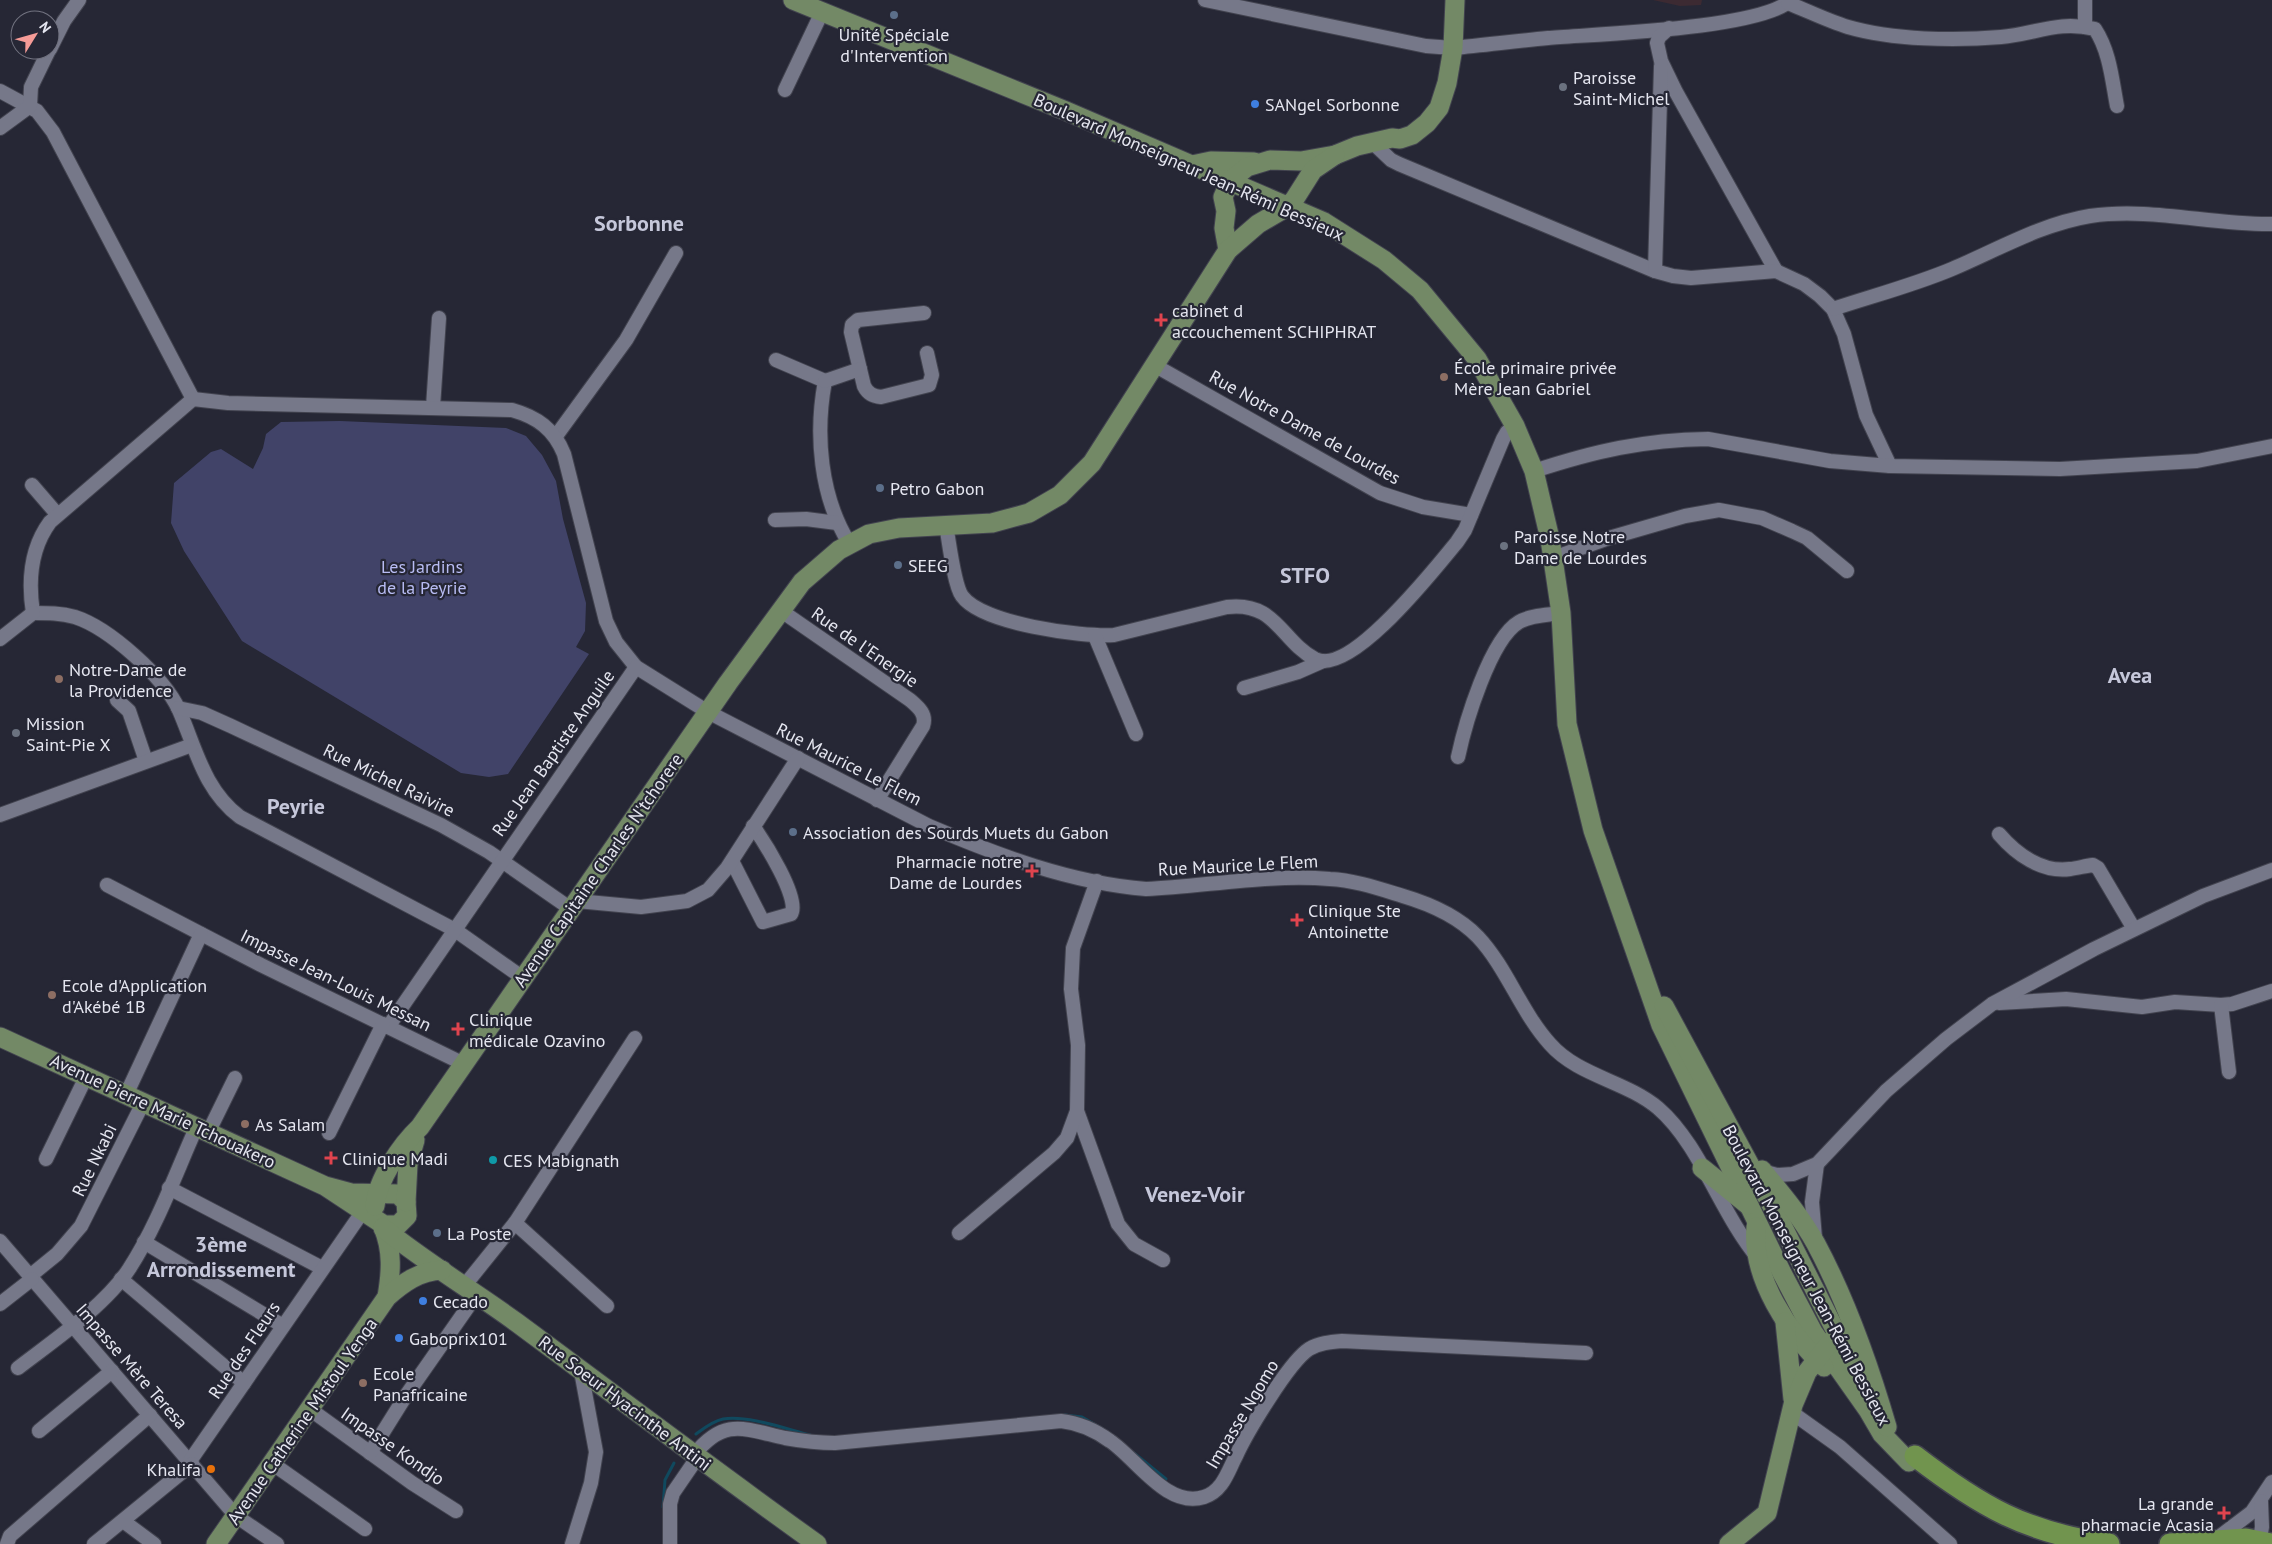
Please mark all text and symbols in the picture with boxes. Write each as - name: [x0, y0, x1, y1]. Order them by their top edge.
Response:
- marker: Unité Spéciale d'Intervention: [888, 9, 900, 21]
- north arrow: [10, 10, 60, 60]
- text: N: [35, 18, 55, 36]
- place label: Unité Spéciale d'Intervention: [839, 23, 949, 67]
- place label: Paroisse Saint-Michel: [1573, 66, 1670, 110]
- marker: Paroisse Saint-Michel: [1557, 81, 1569, 93]
- street label: Boulevard Monseigneur Jean-Rémi Bessieux: [1030, 88, 1348, 246]
- place label: SANgel Sorbonne: [1265, 93, 1400, 116]
- marker: SANgel Sorbonne: [1249, 98, 1261, 110]
- district label: Sorbonne: [594, 209, 684, 237]
- place label: cabinet d accouchement SCHIPHRAT: [1172, 299, 1376, 343]
- marker: cabinet d accouchement SCHIPHRAT: [1154, 313, 1168, 327]
- place label: École primaire privée Mère Jean Gabriel: [1454, 356, 1617, 400]
- street label: Rue Notre Dame de Lourdes: [1205, 365, 1405, 489]
- marker: École primaire privée Mère Jean Gabriel: [1438, 371, 1450, 383]
- place label: Petro Gabon: [890, 477, 984, 500]
- marker: Petro Gabon: [874, 482, 886, 494]
- place label: Paroisse Notre Dame de Lourdes: [1514, 525, 1647, 569]
- marker: Paroisse Notre Dame de Lourdes: [1498, 540, 1510, 552]
- place label: SEEG: [908, 554, 948, 577]
- park label: Les Jardins de la Peyrie: [377, 555, 467, 599]
- marker: SEEG: [892, 559, 904, 571]
- district label: STFO: [1280, 561, 1330, 589]
- street label: Rue de l'Energie: [807, 602, 923, 692]
- place label: Notre-Dame de la Providence: [69, 658, 187, 702]
- district label: Avea: [2108, 661, 2152, 689]
- street label: Rue Jean Baptiste Anguile: [487, 665, 619, 841]
- marker: Notre-Dame de la Providence: [53, 673, 65, 685]
- place label: Mission Saint-Pie X: [26, 712, 111, 756]
- street label: Rue Maurice Le Flem: [772, 717, 926, 811]
- marker: Mission Saint-Pie X: [10, 727, 22, 739]
- street label: Rue Michel Raivire: [319, 738, 459, 822]
- street label: Avenue Capitaine Charles N'tchorere: [508, 749, 688, 991]
- district label: Peyrie: [267, 792, 325, 820]
- place label: Association des Sourds Muets du Gabon: [803, 821, 1109, 844]
- marker: Association des Sourds Muets du Gabon: [787, 826, 799, 838]
- street label: Rue Maurice Le Flem: [1157, 849, 1319, 881]
- place label: Pharmacie notre Dame de Lourdes: [889, 850, 1022, 894]
- marker: Pharmacie notre Dame de Lourdes: [1026, 865, 1038, 877]
- place label: Clinique Ste Antoinette: [1308, 899, 1401, 943]
- marker: Clinique Ste Antoinette: [1290, 913, 1304, 927]
- street label: Impasse Jean-Louis Messan: [237, 924, 435, 1036]
- place label: Ecole d'Application d'Akébé 1B: [62, 974, 207, 1018]
- marker: Ecole d'Application d'Akébé 1B: [46, 989, 58, 1001]
- place label: Clinique médicale Ozavino: [469, 1008, 605, 1052]
- marker: Clinique médicale Ozavino: [451, 1022, 465, 1036]
- street label: Avenue Pierre Marie Tchouakero: [47, 1049, 279, 1173]
- place label: As Salam: [255, 1113, 325, 1136]
- marker: As Salam: [239, 1118, 251, 1130]
- street label: Rue Nkabi: [66, 1120, 122, 1200]
- street label: Boulevard Monseigneur Jean-Rémi Bessieux: [1718, 1121, 1896, 1429]
- place label: Clinique Madi: [342, 1147, 448, 1170]
- place label: CES Mabignath: [503, 1149, 619, 1172]
- marker: Clinique Madi: [324, 1151, 338, 1165]
- marker: CES Mabignath: [487, 1154, 499, 1166]
- district label: Venez-Voir: [1144, 1180, 1245, 1208]
- place label: La Poste: [447, 1222, 511, 1245]
- marker: La Poste: [431, 1227, 443, 1239]
- district label: 3ème Arrondissement: [147, 1230, 296, 1283]
- place label: Cecado: [433, 1290, 488, 1313]
- marker: Cecado: [417, 1295, 429, 1307]
- street label: Rue des Fleurs: [203, 1297, 285, 1403]
- street label: Impasse Mère Teresa: [71, 1298, 193, 1434]
- street label: Avenue Catherine Mistoul Yenga: [222, 1313, 382, 1529]
- place label: Gaboprix101: [409, 1327, 508, 1350]
- street label: Rue Soeur Hyacinthe Antini: [534, 1330, 716, 1476]
- marker: Gaboprix101: [393, 1332, 405, 1344]
- street label: Impasse Ngomo: [1200, 1355, 1284, 1473]
- place label: Ecole Panafricaine: [373, 1362, 468, 1406]
- marker: Ecole Panafricaine: [357, 1377, 369, 1389]
- street label: Impasse Kondjo: [337, 1402, 449, 1490]
- place label: Khalifa: [146, 1458, 201, 1481]
- marker: Khalifa: [205, 1463, 217, 1475]
- place label: La grande pharmacie Acasia: [2081, 1492, 2214, 1536]
- marker: La grande pharmacie Acasia: [2218, 1507, 2230, 1519]

